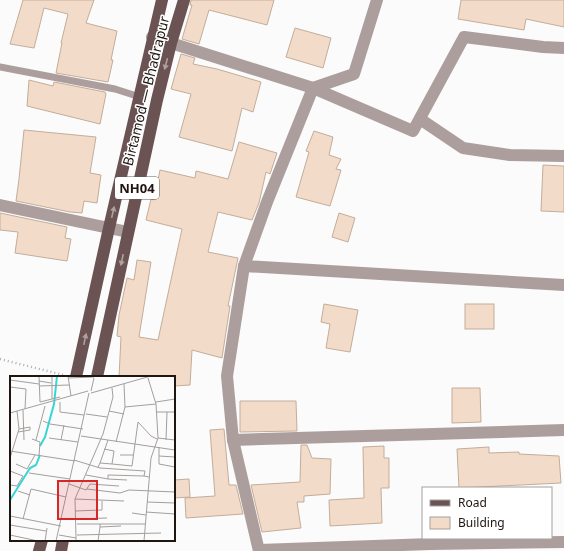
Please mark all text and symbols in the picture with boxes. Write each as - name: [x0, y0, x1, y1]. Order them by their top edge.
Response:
- street label: Birtamod — Bhadrapur: [118, 14, 173, 168]
- one-way arrow: [162, 58, 168, 71]
- road number: NH04: [115, 177, 159, 199]
- one-way arrow: [110, 206, 116, 218]
- one-way arrow: [118, 253, 124, 266]
- one-way arrow: [82, 333, 88, 345]
- inset map: [10, 376, 175, 541]
- legend: [422, 487, 552, 539]
- text: Road: [458, 494, 487, 511]
- text: Building: [458, 514, 505, 531]

